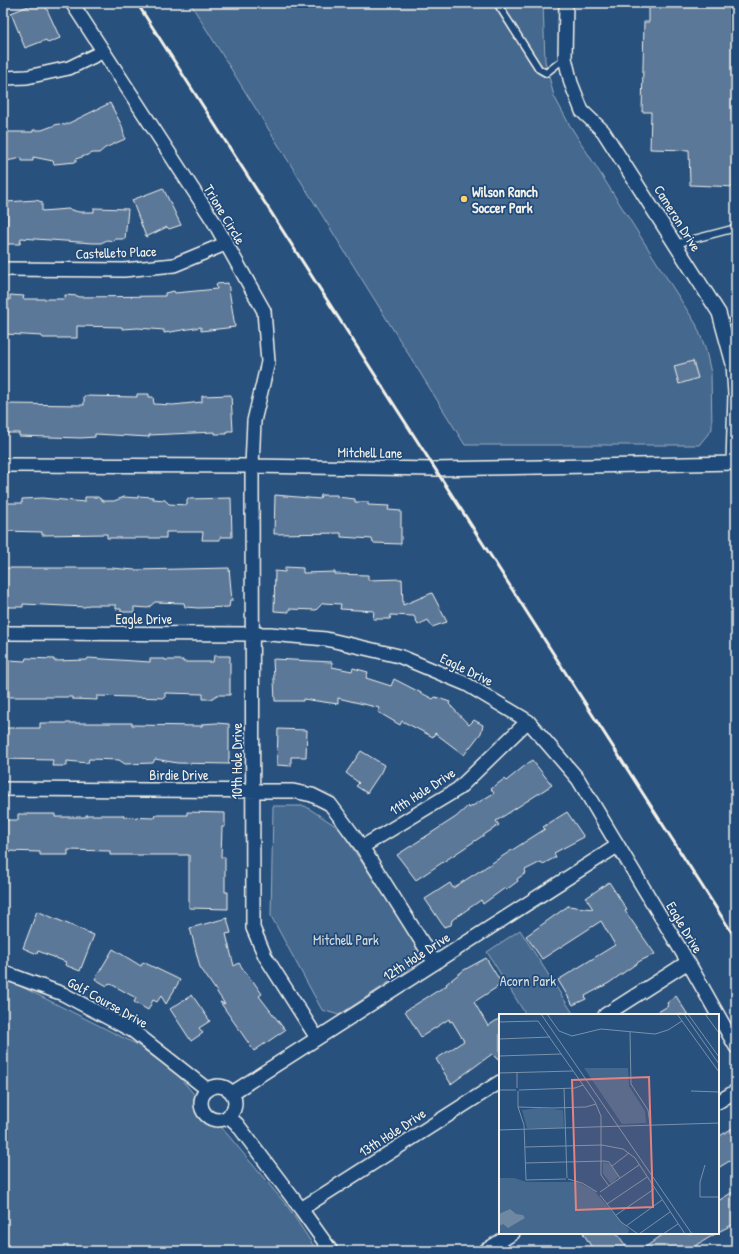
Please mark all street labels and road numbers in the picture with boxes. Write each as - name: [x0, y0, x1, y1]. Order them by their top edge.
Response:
- street label: Trione Circle: [200, 180, 251, 248]
- street label: Cameron Drive: [650, 181, 706, 255]
- street label: Castelleto Place: [75, 241, 157, 263]
- street label: Mitchell Lane: [337, 442, 403, 462]
- street label: Eagle Drive: [116, 609, 173, 629]
- street label: Eagle Drive: [437, 648, 497, 691]
- street label: 10th Hole Drive: [227, 722, 246, 799]
- street label: 11th Hole Drive: [385, 762, 459, 819]
- street label: Birdie Drive: [149, 765, 209, 784]
- street label: Eagle Drive: [661, 898, 708, 957]
- street label: 12th Hole Drive: [379, 927, 454, 985]
- street label: Golf Course Drive: [64, 972, 152, 1032]
- street label: 13th Hole Drive: [355, 1103, 430, 1161]

